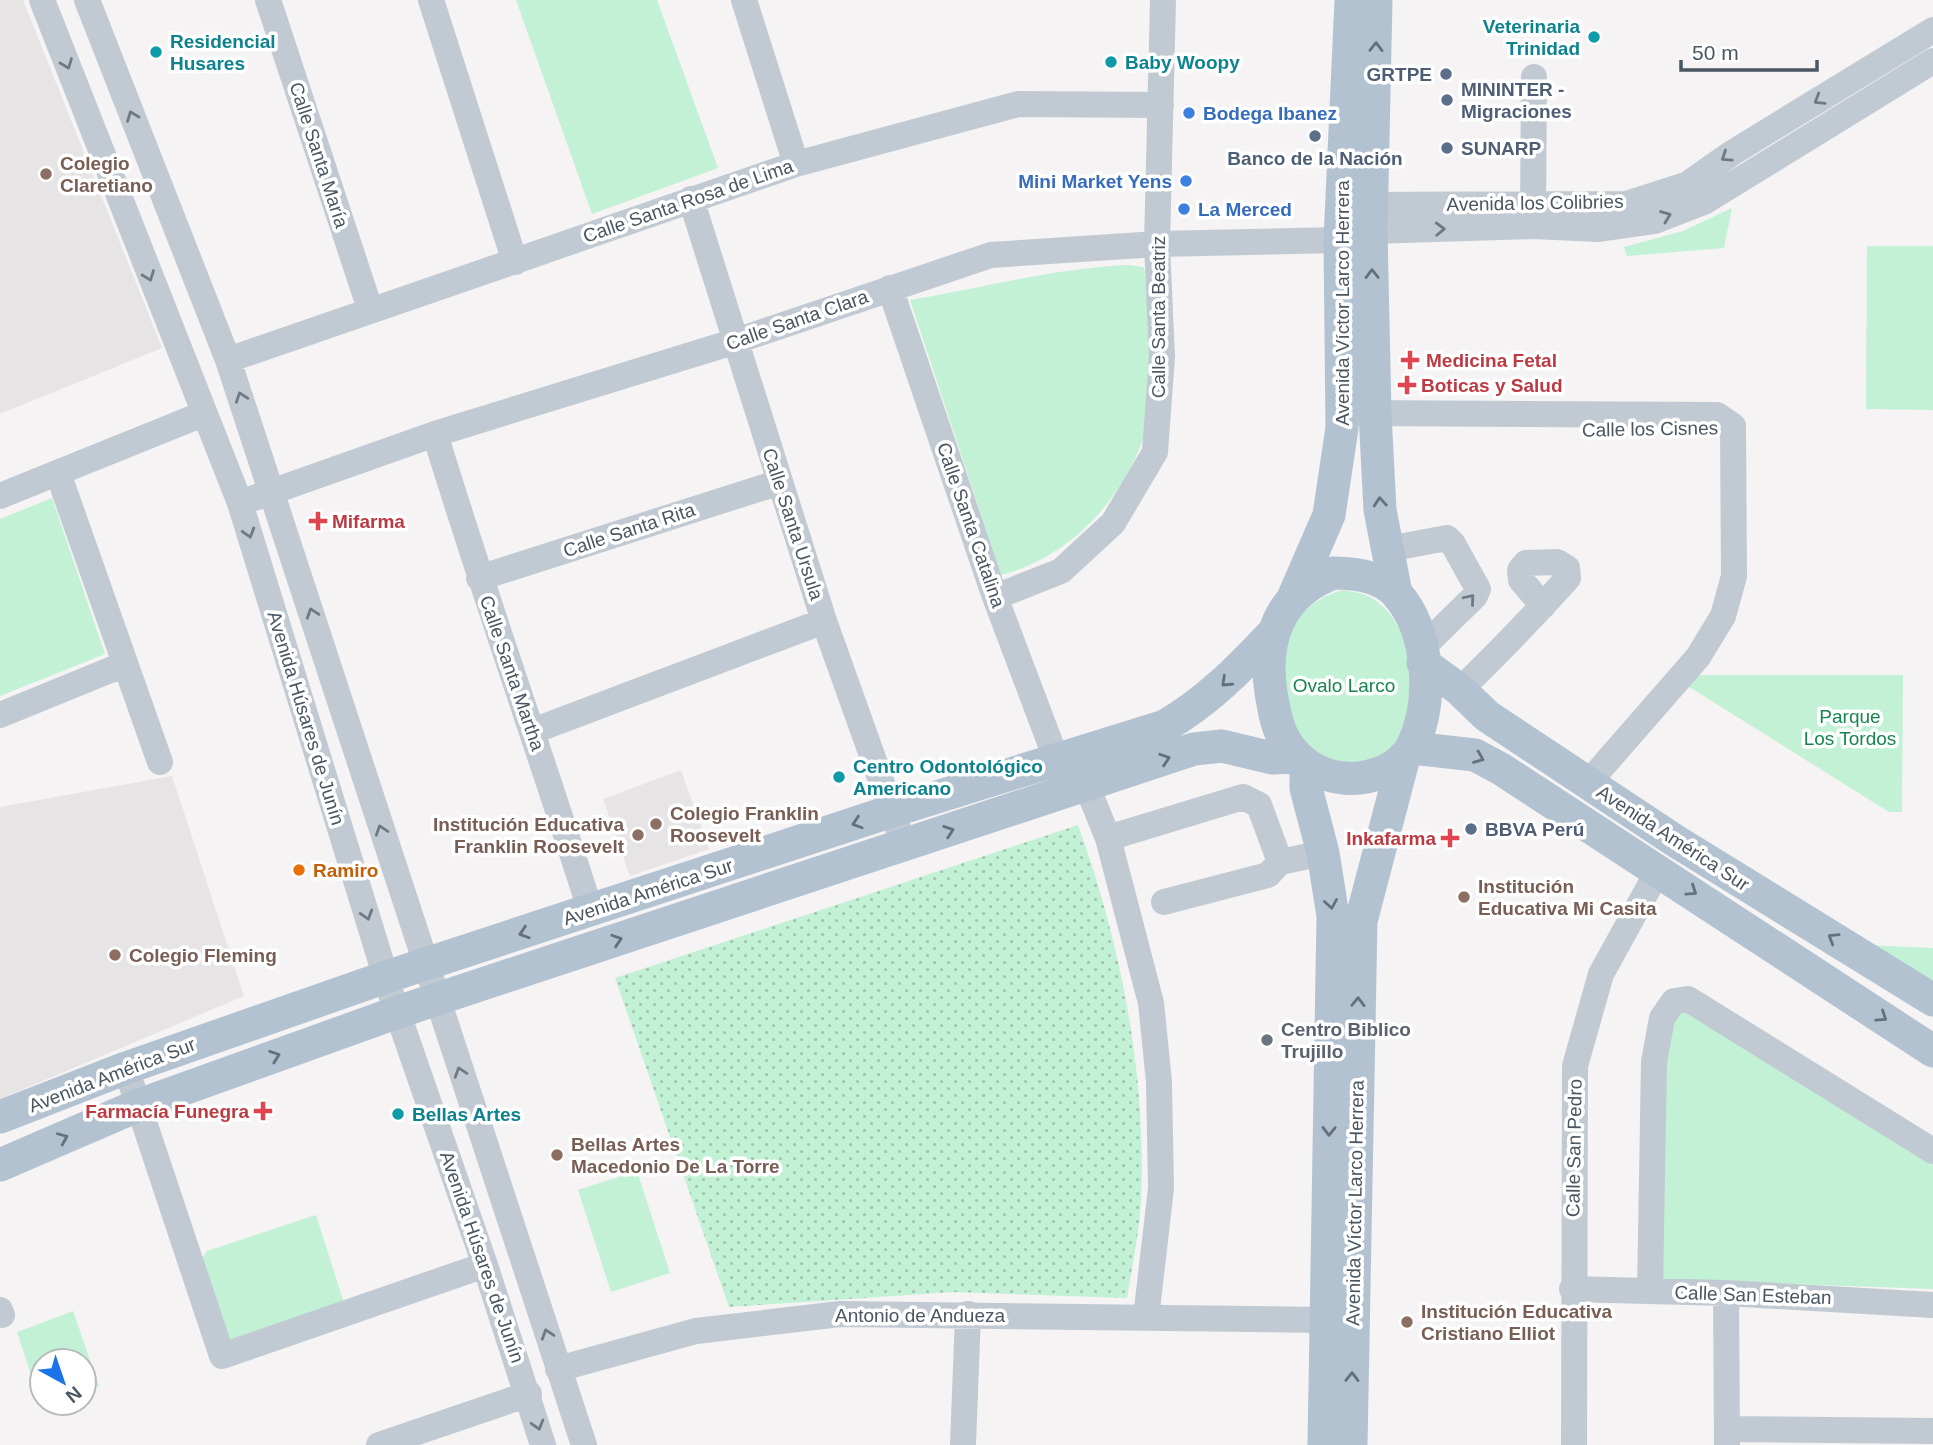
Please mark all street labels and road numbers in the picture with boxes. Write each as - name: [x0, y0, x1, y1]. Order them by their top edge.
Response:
- street label: Calle Santa María: [286, 79, 353, 231]
- street label: Calle Santa Rosa de Lima: [580, 155, 796, 247]
- street label: Avenida Víctor Larco Herrera: [1332, 180, 1353, 426]
- street label: Avenida los Colibries: [1446, 191, 1624, 215]
- street label: Calle Santa Beatriz: [1148, 236, 1169, 398]
- street label: Calle Santa Clara: [723, 286, 871, 354]
- street label: Calle los Cisnes: [1582, 417, 1718, 441]
- street label: Calle Santa Catalina: [933, 440, 1009, 611]
- street label: Calle Santa Ursula: [759, 445, 828, 603]
- street label: Calle Santa Rita: [560, 499, 698, 561]
- street label: Calle Santa Martha: [476, 593, 549, 754]
- street label: Avenida Húsares de Junín: [263, 609, 349, 827]
- street label: Avenida América Sur: [1593, 781, 1754, 895]
- street label: Avenida América Sur: [561, 854, 736, 929]
- street label: Avenida América Sur: [26, 1033, 199, 1117]
- street label: Calle San Pedro: [1562, 1079, 1586, 1217]
- street label: Avenida Víctor Larco Herrera: [1342, 1080, 1368, 1326]
- street label: Avenida Húsares de Junín: [436, 1148, 528, 1366]
- street label: Calle San Esteban: [1674, 1282, 1832, 1308]
- street label: Antonio de Andueza: [835, 1305, 1005, 1326]

